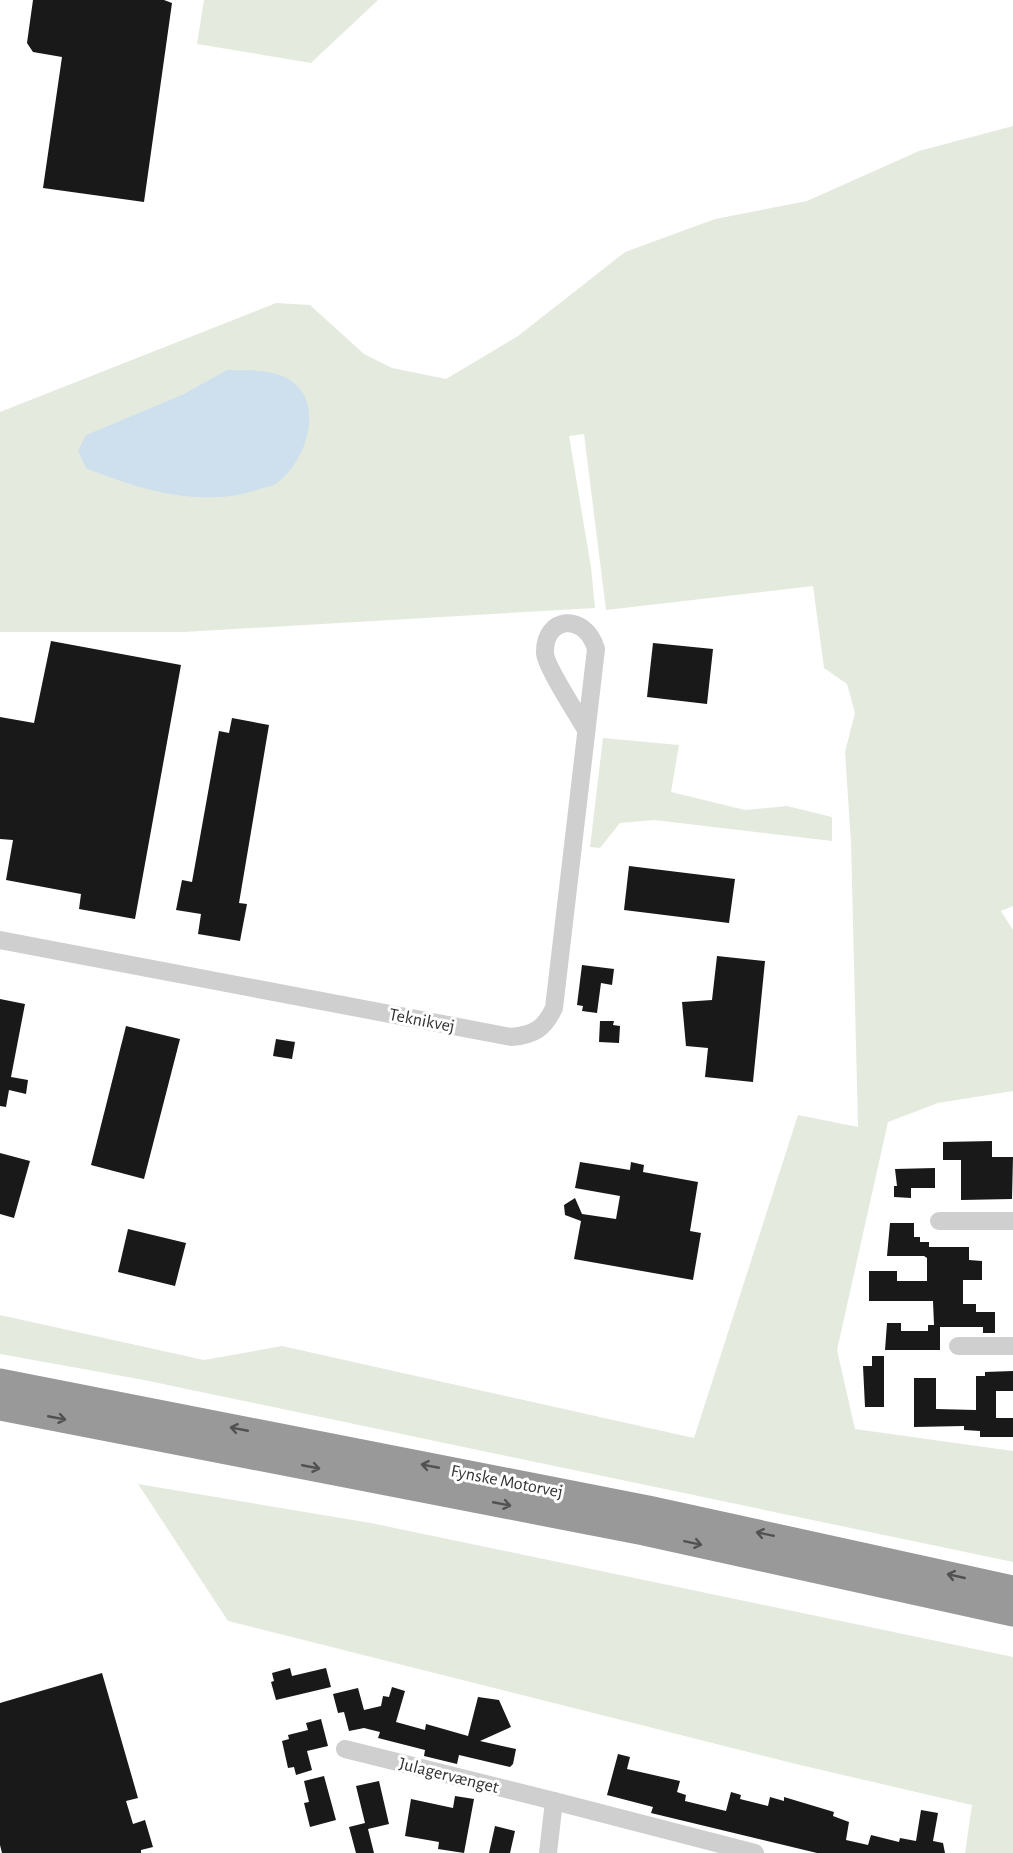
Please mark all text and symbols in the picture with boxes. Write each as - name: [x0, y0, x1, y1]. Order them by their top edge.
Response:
- street label: Teknikvej: [387, 1006, 456, 1036]
- one-way arrow: [47, 1413, 67, 1424]
- one-way arrow: [230, 1423, 249, 1434]
- one-way arrow: [421, 1460, 441, 1471]
- one-way arrow: [300, 1462, 320, 1473]
- street label: Fynske Motorvej: [449, 1462, 564, 1502]
- one-way arrow: [492, 1499, 511, 1511]
- one-way arrow: [756, 1528, 776, 1539]
- one-way arrow: [683, 1538, 703, 1549]
- one-way arrow: [947, 1569, 966, 1581]
- street label: Julagervænget: [397, 1755, 501, 1797]

